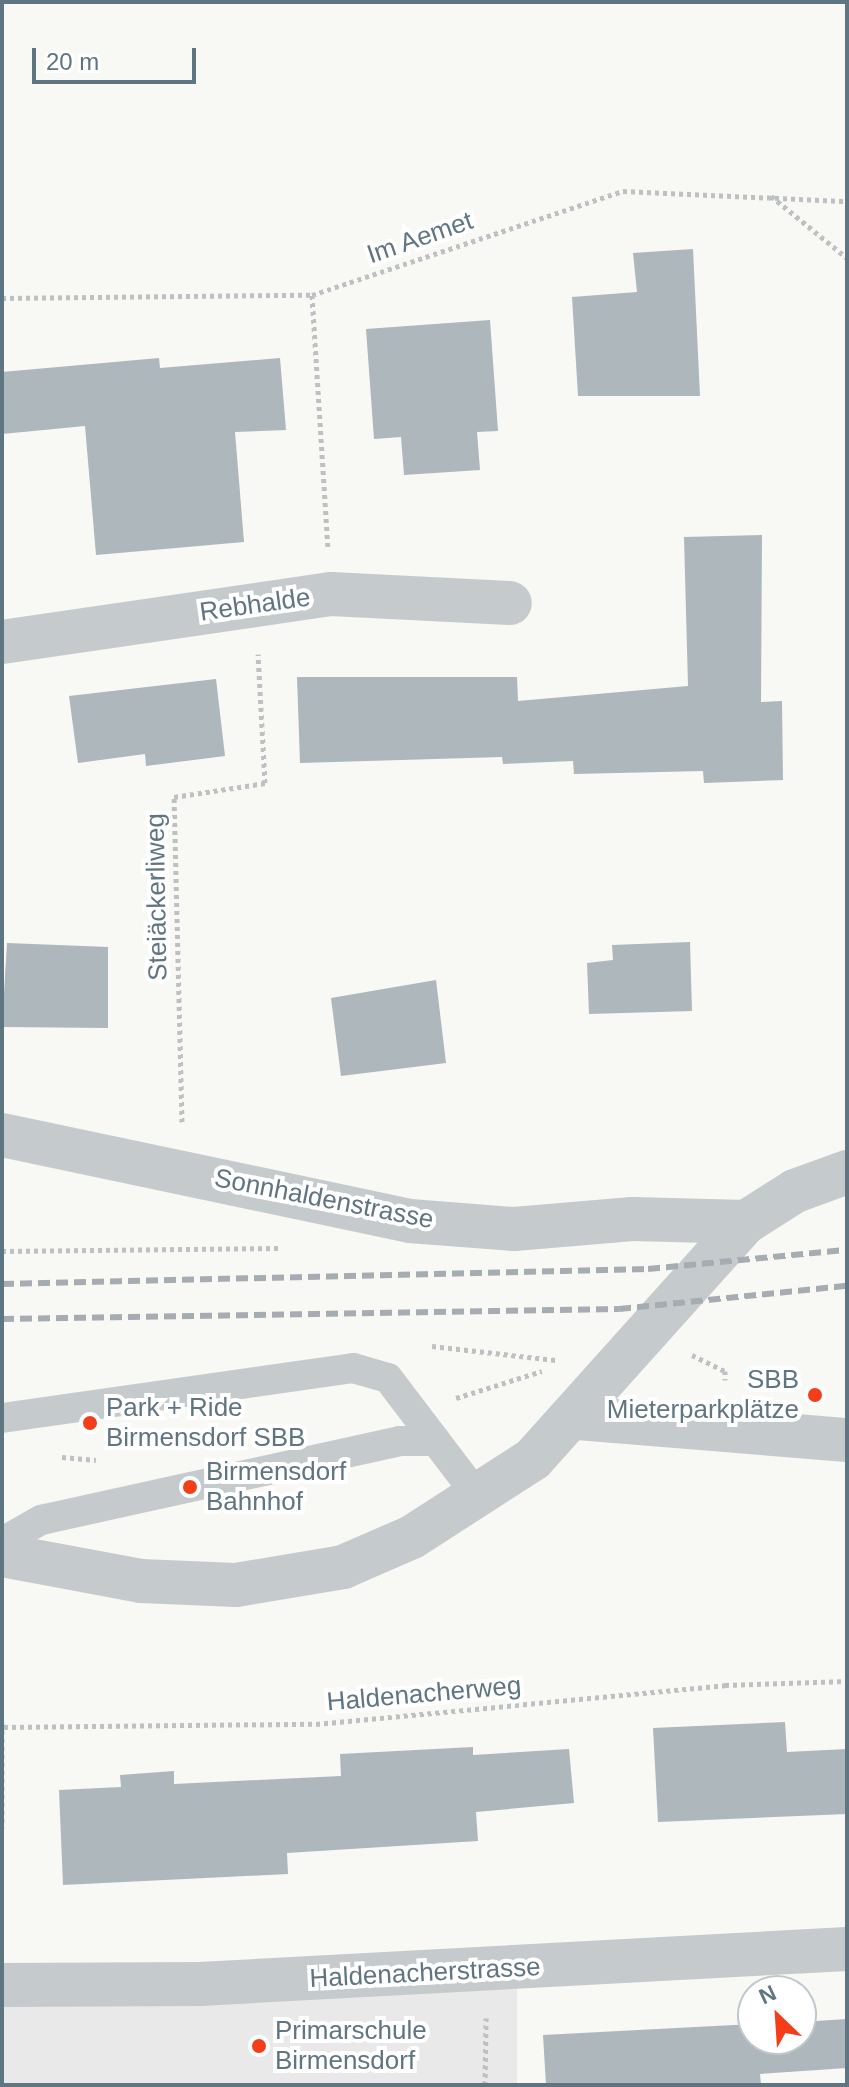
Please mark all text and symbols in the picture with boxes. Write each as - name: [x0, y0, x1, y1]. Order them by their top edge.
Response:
- scale bar: [36, 32, 200, 82]
- text: 20 m: [46, 48, 99, 75]
- street label: Im Aemet: [362, 205, 478, 271]
- street label: Rebhalde: [198, 582, 312, 628]
- street label: Steiäckerliweg: [140, 813, 174, 981]
- street label: Sonnhaldenstrasse: [212, 1162, 436, 1236]
- place label: SBB Mieterparkplätze: [607, 1364, 799, 1426]
- marker: SBB Mieterparkplätze: [806, 1386, 824, 1404]
- place label: Park + Ride Birmensdorf SBB: [106, 1392, 305, 1454]
- marker: Park + Ride Birmensdorf SBB: [81, 1414, 99, 1432]
- place label: Birmensdorf Bahnhof: [206, 1456, 346, 1518]
- marker: Birmensdorf Bahnhof: [181, 1478, 199, 1496]
- street label: Haldenacherweg: [325, 1670, 523, 1718]
- street label: Haldenacherstrasse: [309, 1951, 541, 1995]
- north arrow: [737, 1975, 817, 2055]
- text: N: [755, 1980, 780, 2009]
- place label: Primarschule Birmensdorf: [275, 2015, 427, 2076]
- marker: Primarschule Birmensdorf: [250, 2037, 268, 2055]

